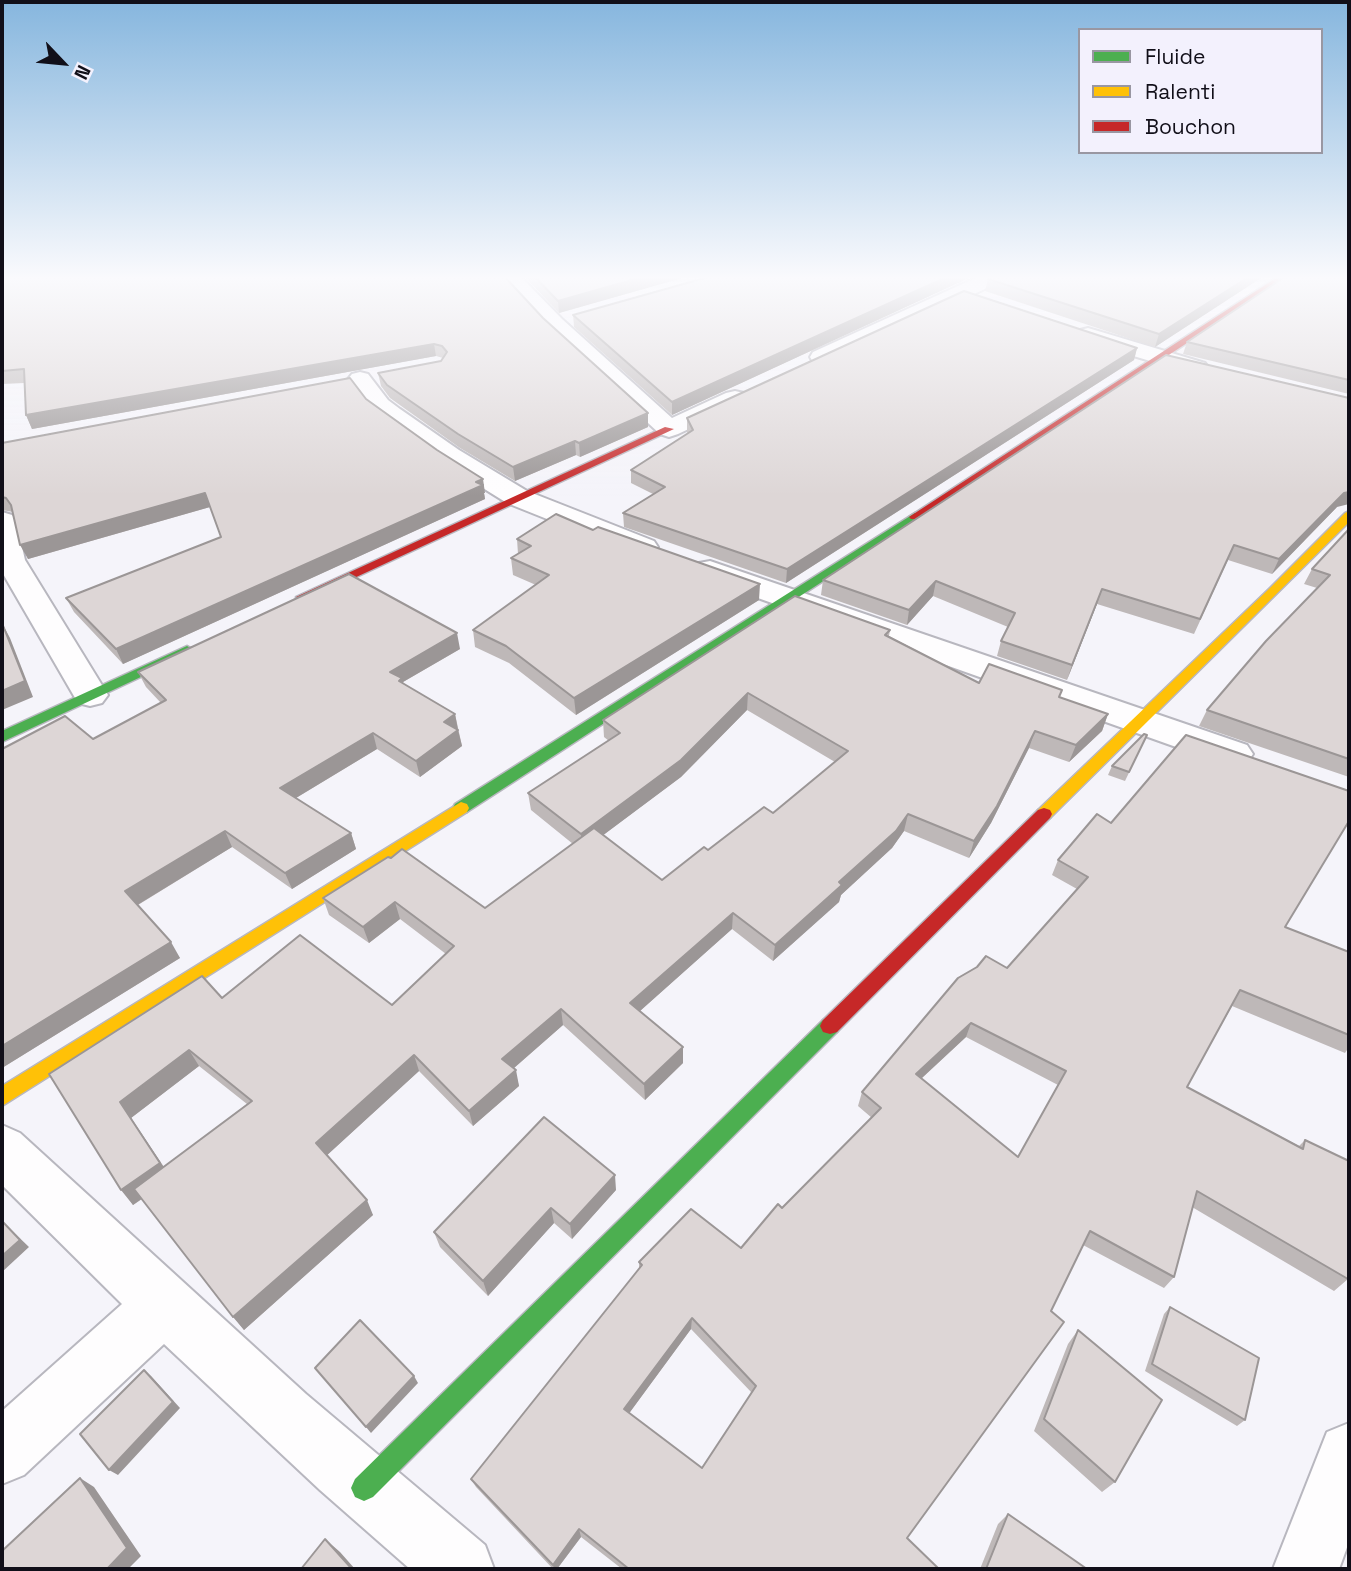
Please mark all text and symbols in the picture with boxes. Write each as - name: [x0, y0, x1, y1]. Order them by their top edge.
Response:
- north arrow: [28, 28, 98, 98]
- legend: [1078, 28, 1323, 154]
- text: Fluide: [1145, 43, 1205, 70]
- text: N: [68, 61, 96, 84]
- text: Ralenti: [1145, 78, 1215, 105]
- text: Bouchon: [1145, 113, 1236, 140]

